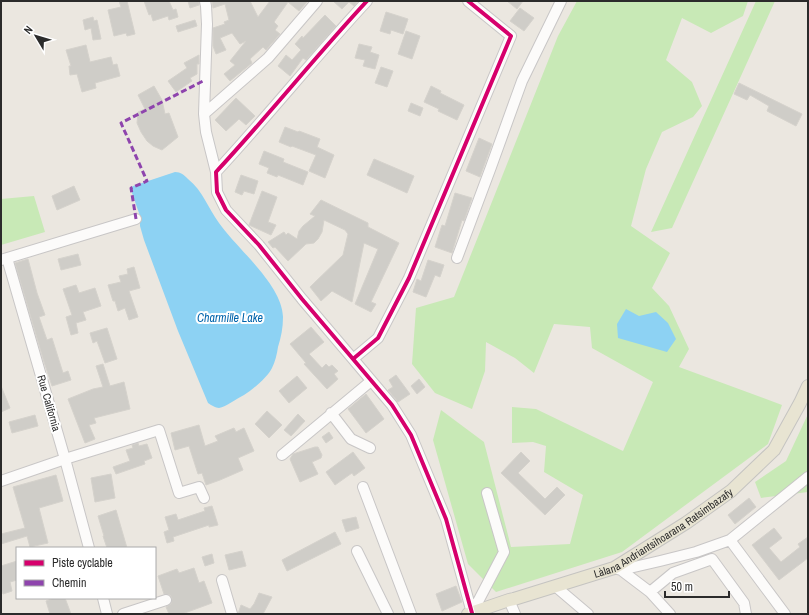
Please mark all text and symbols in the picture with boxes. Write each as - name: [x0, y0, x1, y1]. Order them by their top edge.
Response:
- north arrow: [16, 16, 56, 56]
- text: N: [21, 23, 36, 37]
- water label: Charmille Lake: [197, 310, 264, 326]
- street label: Rue California: [34, 373, 64, 433]
- street label: Làlana Andriantsihoarana Ratsimbazafy: [592, 485, 736, 581]
- legend: [16, 547, 156, 599]
- text: Piste cyclable: [52, 555, 113, 571]
- scale bar: [665, 573, 729, 599]
- text: Chemin: [52, 575, 86, 591]
- text: 50 m: [671, 579, 693, 595]

